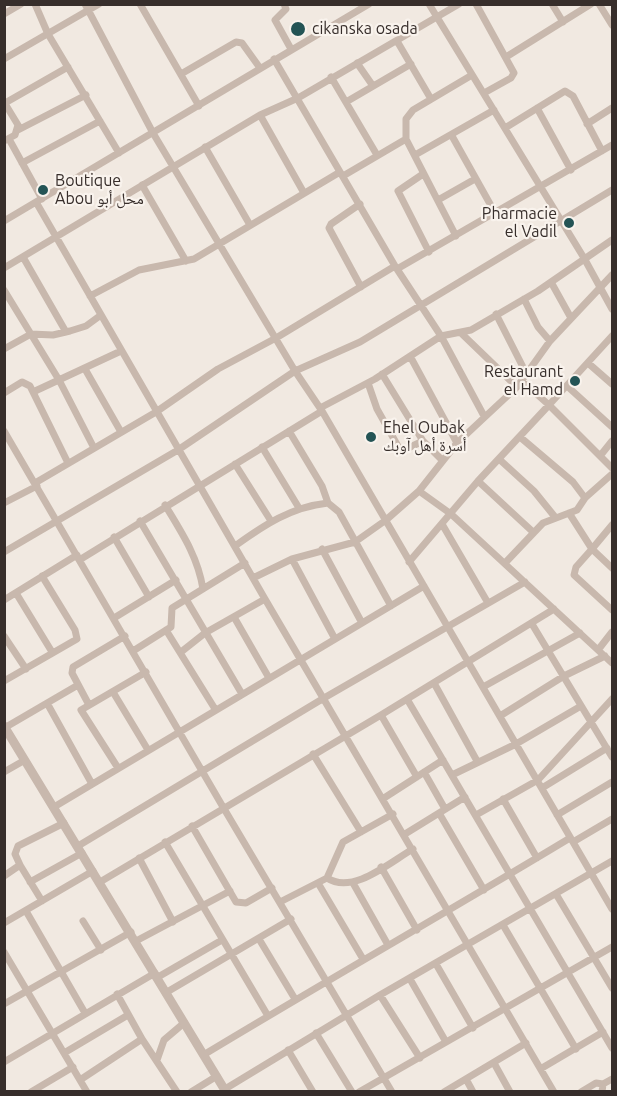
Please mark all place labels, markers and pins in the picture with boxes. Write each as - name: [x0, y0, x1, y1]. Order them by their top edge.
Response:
- place label: cikanska osada: [312, 19, 418, 39]
- marker: cikanska osada: [289, 20, 307, 38]
- place label: Boutique Abou محل أبو: [55, 171, 144, 209]
- marker: Boutique Abou محل أبو: [36, 183, 50, 197]
- place label: Pharmacie el Vadil: [482, 204, 557, 242]
- marker: Pharmacie el Vadil: [562, 216, 576, 230]
- place label: Restaurant el Hamd: [484, 362, 563, 400]
- marker: Restaurant el Hamd: [568, 374, 582, 388]
- place label: Ehel Oubak أسرة أهل آوبك: [383, 418, 467, 456]
- marker: Ehel Oubak أسرة أهل آوبك: [364, 430, 378, 444]

